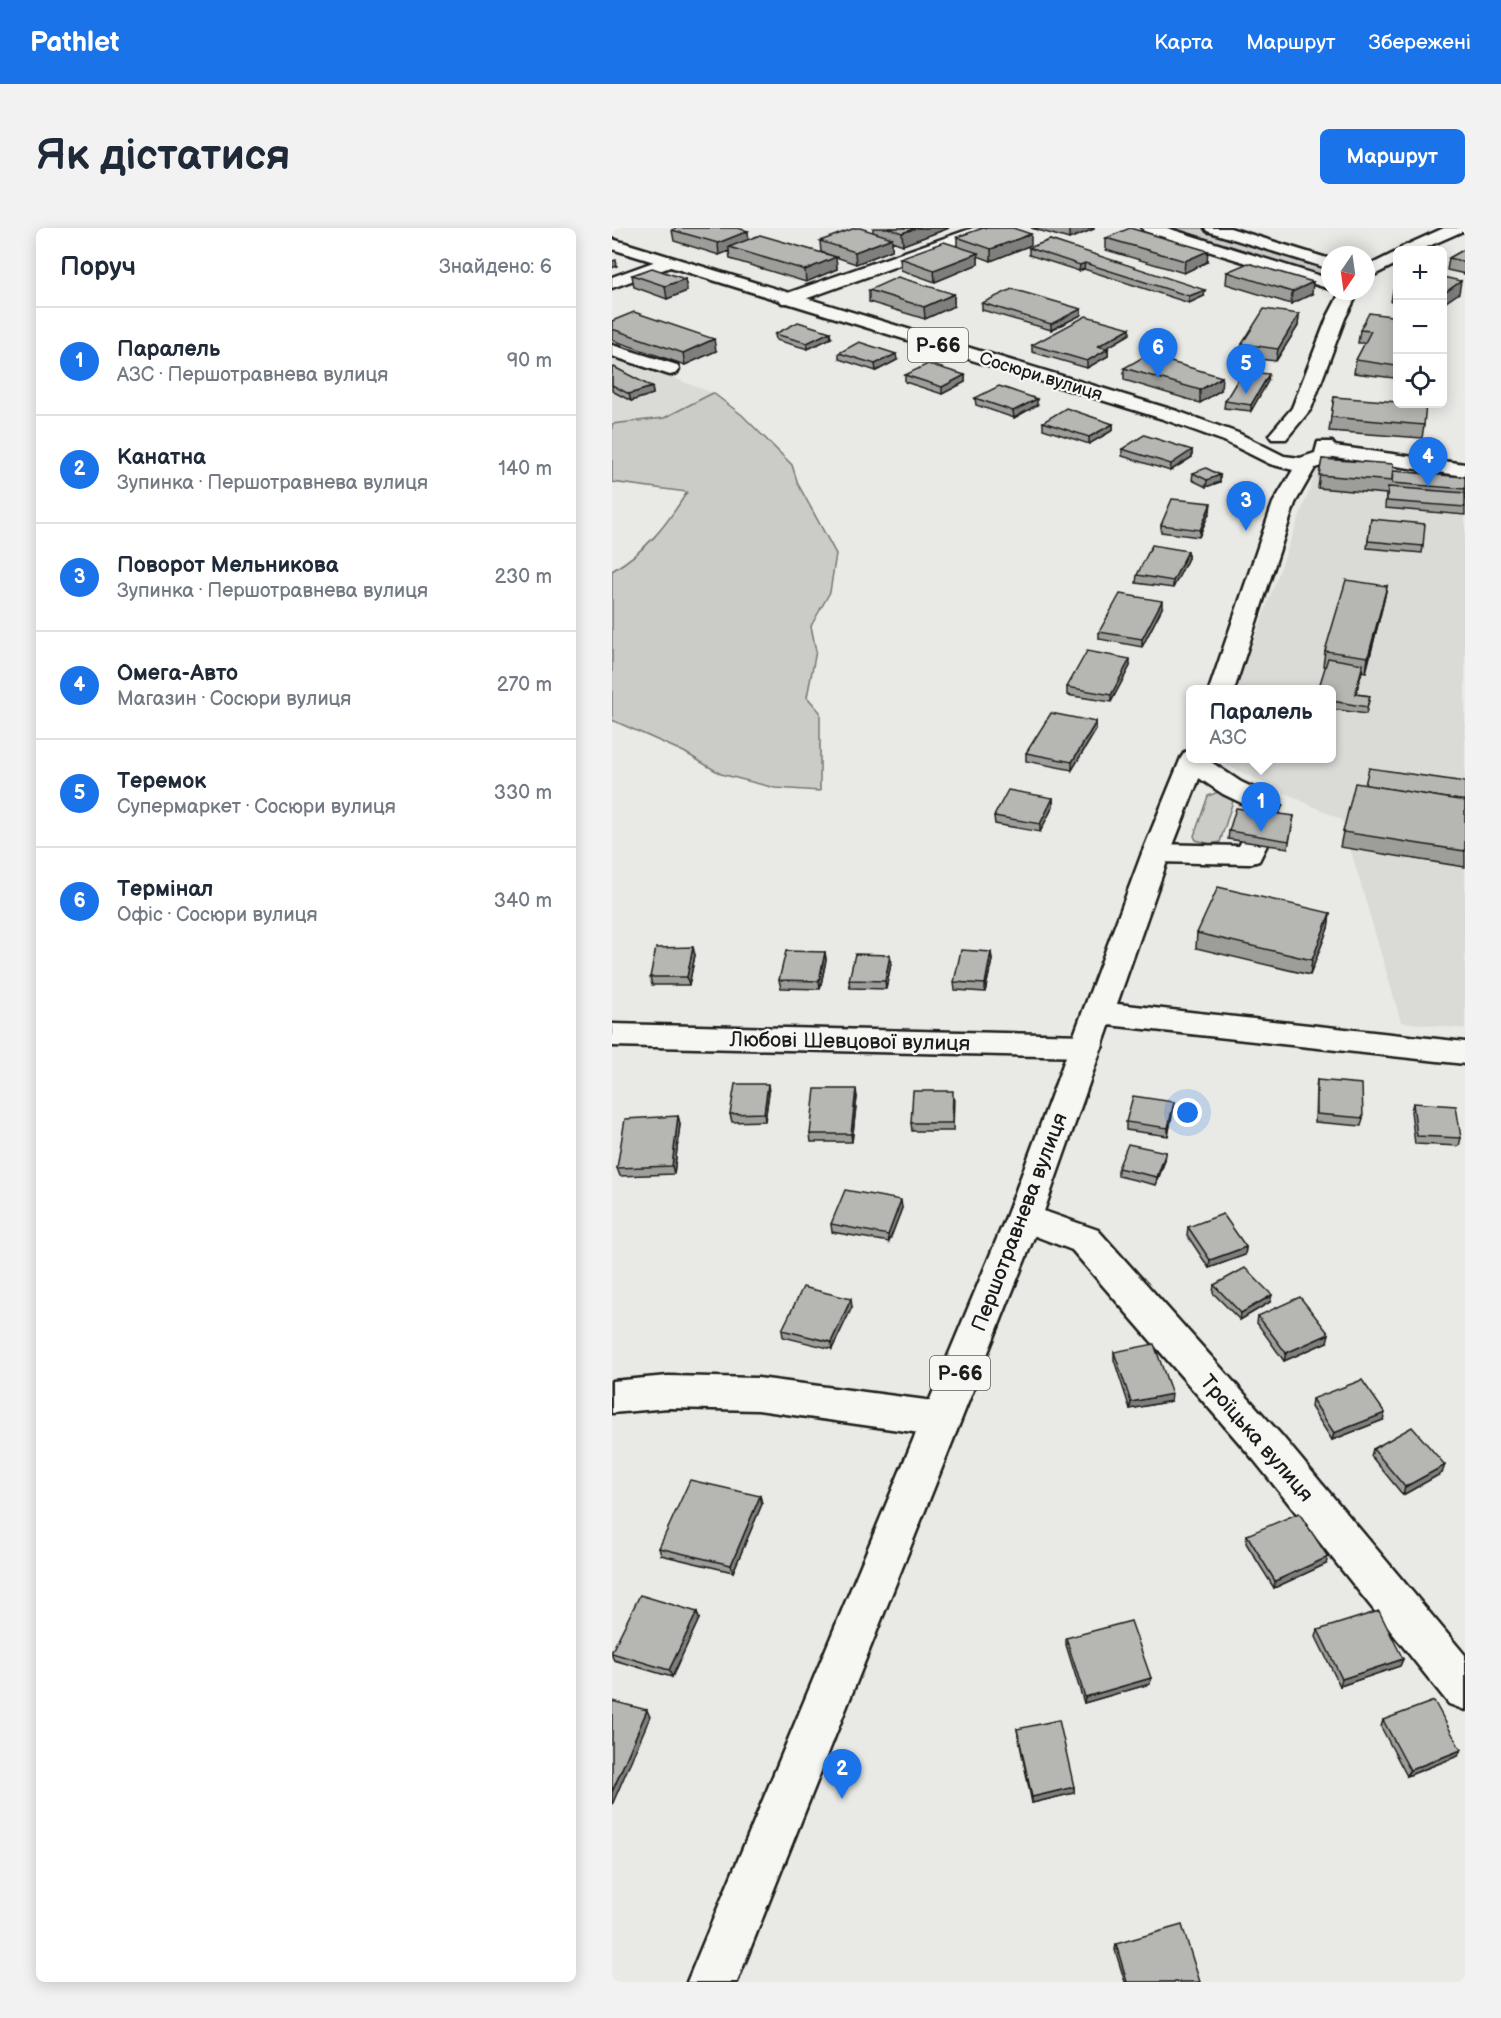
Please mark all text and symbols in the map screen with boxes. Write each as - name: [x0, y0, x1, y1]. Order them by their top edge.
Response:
- text: Pathlet: [30, 26, 119, 59]
- text: Карта: [1154, 30, 1213, 55]
- text: Маршрут: [1246, 30, 1336, 55]
- text: Збережені: [1369, 30, 1471, 55]
- button: Маршрут: [1320, 129, 1465, 184]
- text: Як дістатися: [36, 131, 290, 182]
- north arrow: [1321, 246, 1375, 300]
- map controls: [1393, 246, 1447, 408]
- button: +: [1393, 246, 1447, 300]
- text: Поруч: [60, 252, 136, 283]
- text: Знайдено: 6: [439, 255, 552, 279]
- button: −: [1393, 300, 1447, 354]
- road number: Р-66: [908, 328, 968, 362]
- pin: 6: [1138, 328, 1178, 378]
- text: Паралель: [117, 336, 220, 363]
- pin: 5: [1226, 344, 1266, 394]
- street label: Сосюри вулиця: [977, 348, 1105, 405]
- text: 1: [75, 349, 84, 373]
- text: 90 m: [507, 349, 552, 373]
- button: locate: [1393, 354, 1447, 408]
- text: АЗС · Першотравнева вулиця: [117, 363, 388, 387]
- pin: 4: [1408, 438, 1448, 487]
- text: Канатна: [117, 444, 206, 471]
- text: 2: [74, 457, 85, 481]
- text: 140 m: [498, 457, 552, 481]
- text: Зупинка · Першотравнева вулиця: [117, 471, 428, 495]
- pin: 3: [1226, 482, 1266, 531]
- text: Поворот Мельникова: [117, 552, 339, 579]
- text: 3: [74, 565, 85, 589]
- text: 230 m: [495, 565, 552, 589]
- text: Зупинка · Першотравнева вулиця: [117, 579, 428, 603]
- text: Омега-Авто: [117, 660, 238, 687]
- text: 4: [74, 673, 85, 697]
- text: 270 m: [497, 673, 552, 697]
- popup: [1186, 685, 1336, 763]
- text: Магазин · Сосюри вулиця: [117, 687, 351, 711]
- text: Паралель: [1209, 699, 1313, 726]
- text: АЗС: [1209, 726, 1247, 750]
- text: Теремок: [117, 768, 206, 795]
- text: 5: [74, 781, 85, 805]
- text: 330 m: [494, 781, 552, 805]
- pin: 1: [1242, 782, 1280, 832]
- text: Супермаркет · Сосюри вулиця: [117, 795, 396, 819]
- text: Термінал: [117, 876, 213, 903]
- text: 6: [73, 889, 86, 913]
- text: 340 m: [494, 889, 552, 913]
- text: Офіс · Сосюри вулиця: [117, 903, 318, 927]
- street label: Любові Шевцової вулиця: [729, 1027, 970, 1056]
- your location: [1173, 1098, 1202, 1127]
- street label: Першотравнева вулиця: [966, 1109, 1073, 1335]
- road number: Р-66: [930, 1356, 990, 1390]
- street label: Троїцька вулиця: [1195, 1370, 1319, 1507]
- pin: 2: [822, 1750, 862, 1799]

